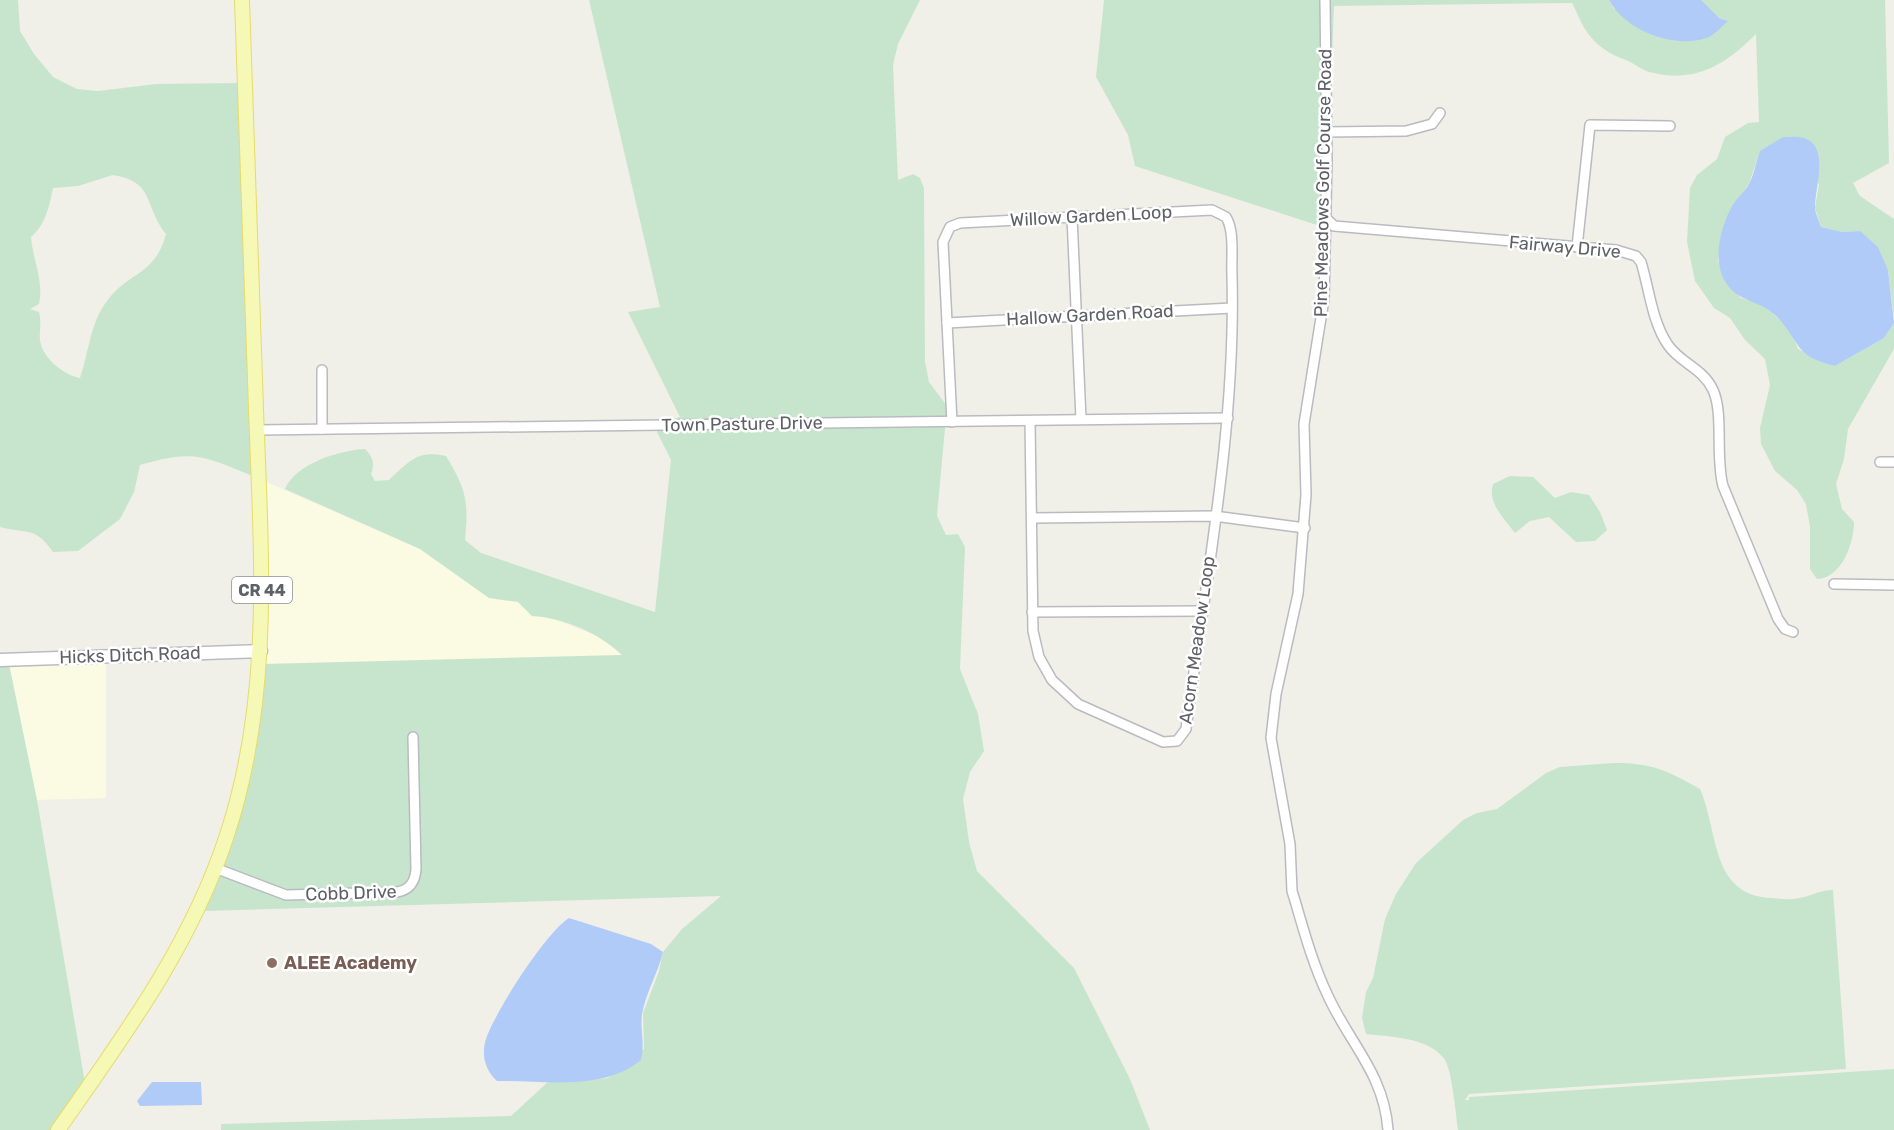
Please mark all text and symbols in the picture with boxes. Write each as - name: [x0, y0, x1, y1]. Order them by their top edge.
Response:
- street label: Pine Meadows Golf Course Road: [1310, 49, 1336, 317]
- street label: Willow Garden Loop: [1009, 201, 1173, 231]
- street label: Fairway Drive: [1508, 231, 1622, 263]
- street label: Hallow Garden Road: [1006, 300, 1174, 330]
- street label: Town Pasture Drive: [661, 412, 823, 436]
- street label: Acorn Meadow Loop: [1174, 555, 1220, 725]
- road number: CR 44: [232, 577, 292, 603]
- street label: Hicks Ditch Road: [59, 642, 201, 668]
- street label: Cobb Drive: [305, 880, 397, 906]
- place label: ALEE Academy: [284, 952, 417, 974]
- marker: ALEE Academy: [265, 956, 279, 970]

